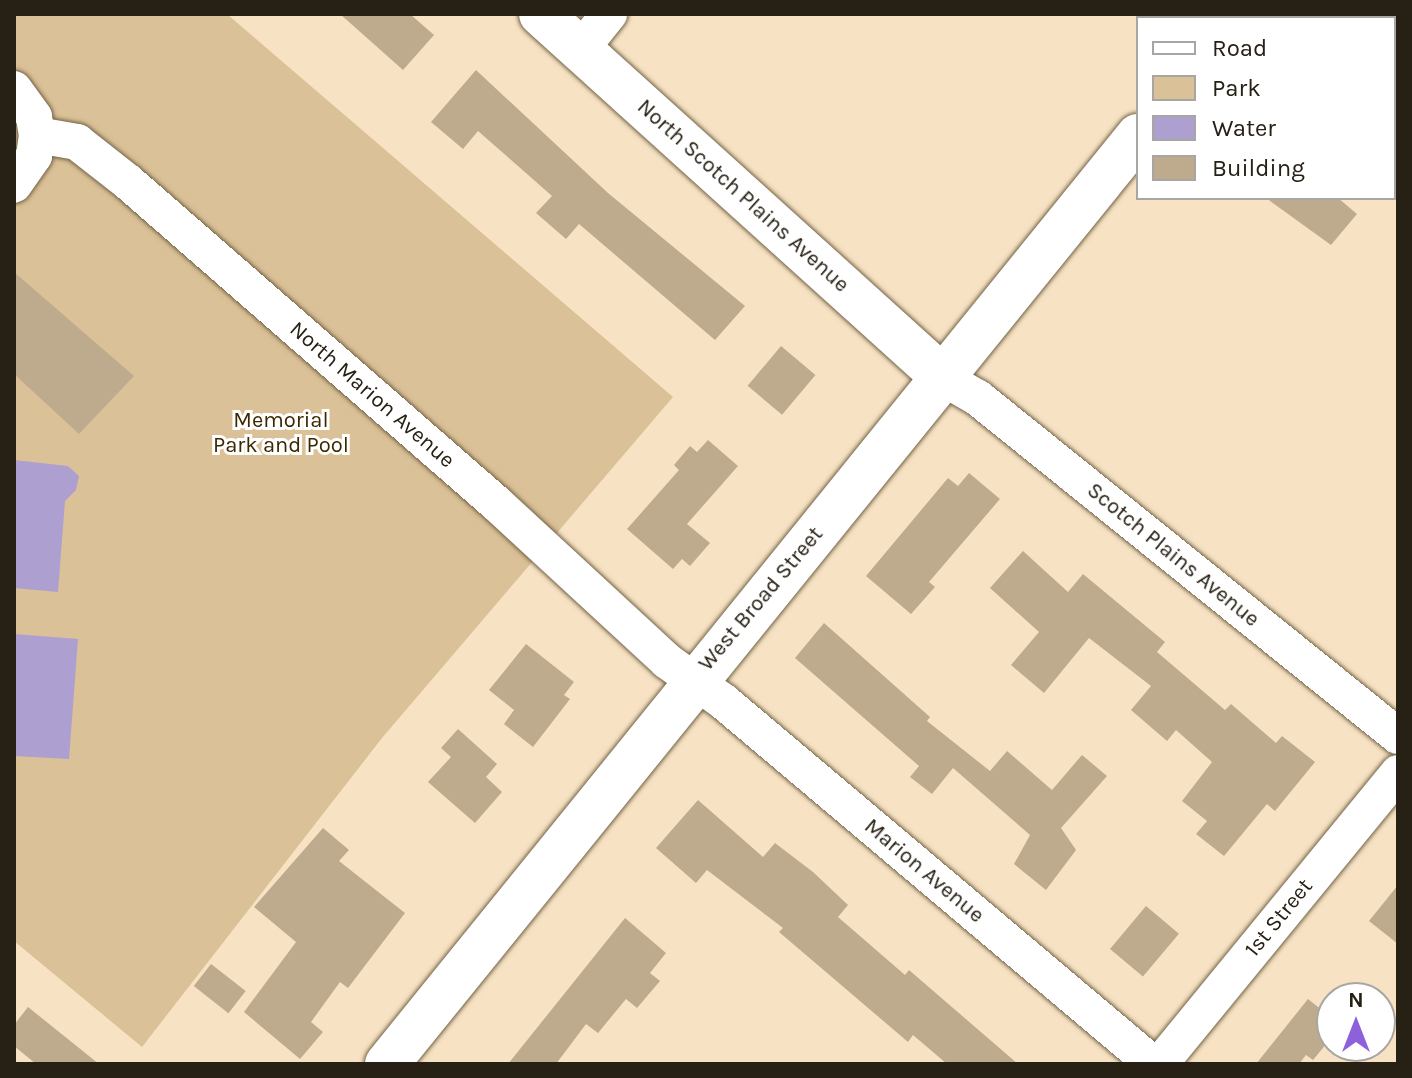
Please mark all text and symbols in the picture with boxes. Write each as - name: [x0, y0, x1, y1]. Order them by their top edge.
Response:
- legend: [1136, 16, 1396, 200]
- text: Road: [1212, 34, 1267, 62]
- text: Park: [1212, 74, 1261, 102]
- street label: North Scotch Plains Avenue: [632, 94, 854, 298]
- text: Water: [1212, 114, 1276, 142]
- text: Building: [1212, 154, 1305, 182]
- street label: North Marion Avenue: [284, 316, 460, 474]
- park label: Memorial Park and Pool: [213, 407, 349, 458]
- street label: Scotch Plains Avenue: [1081, 477, 1265, 633]
- street label: West Broad Street: [693, 522, 829, 676]
- street label: Marion Avenue: [859, 813, 989, 929]
- street label: 1st Street: [1240, 874, 1318, 962]
- north arrow: [1316, 982, 1396, 1062]
- text: N: [1348, 987, 1364, 1013]

